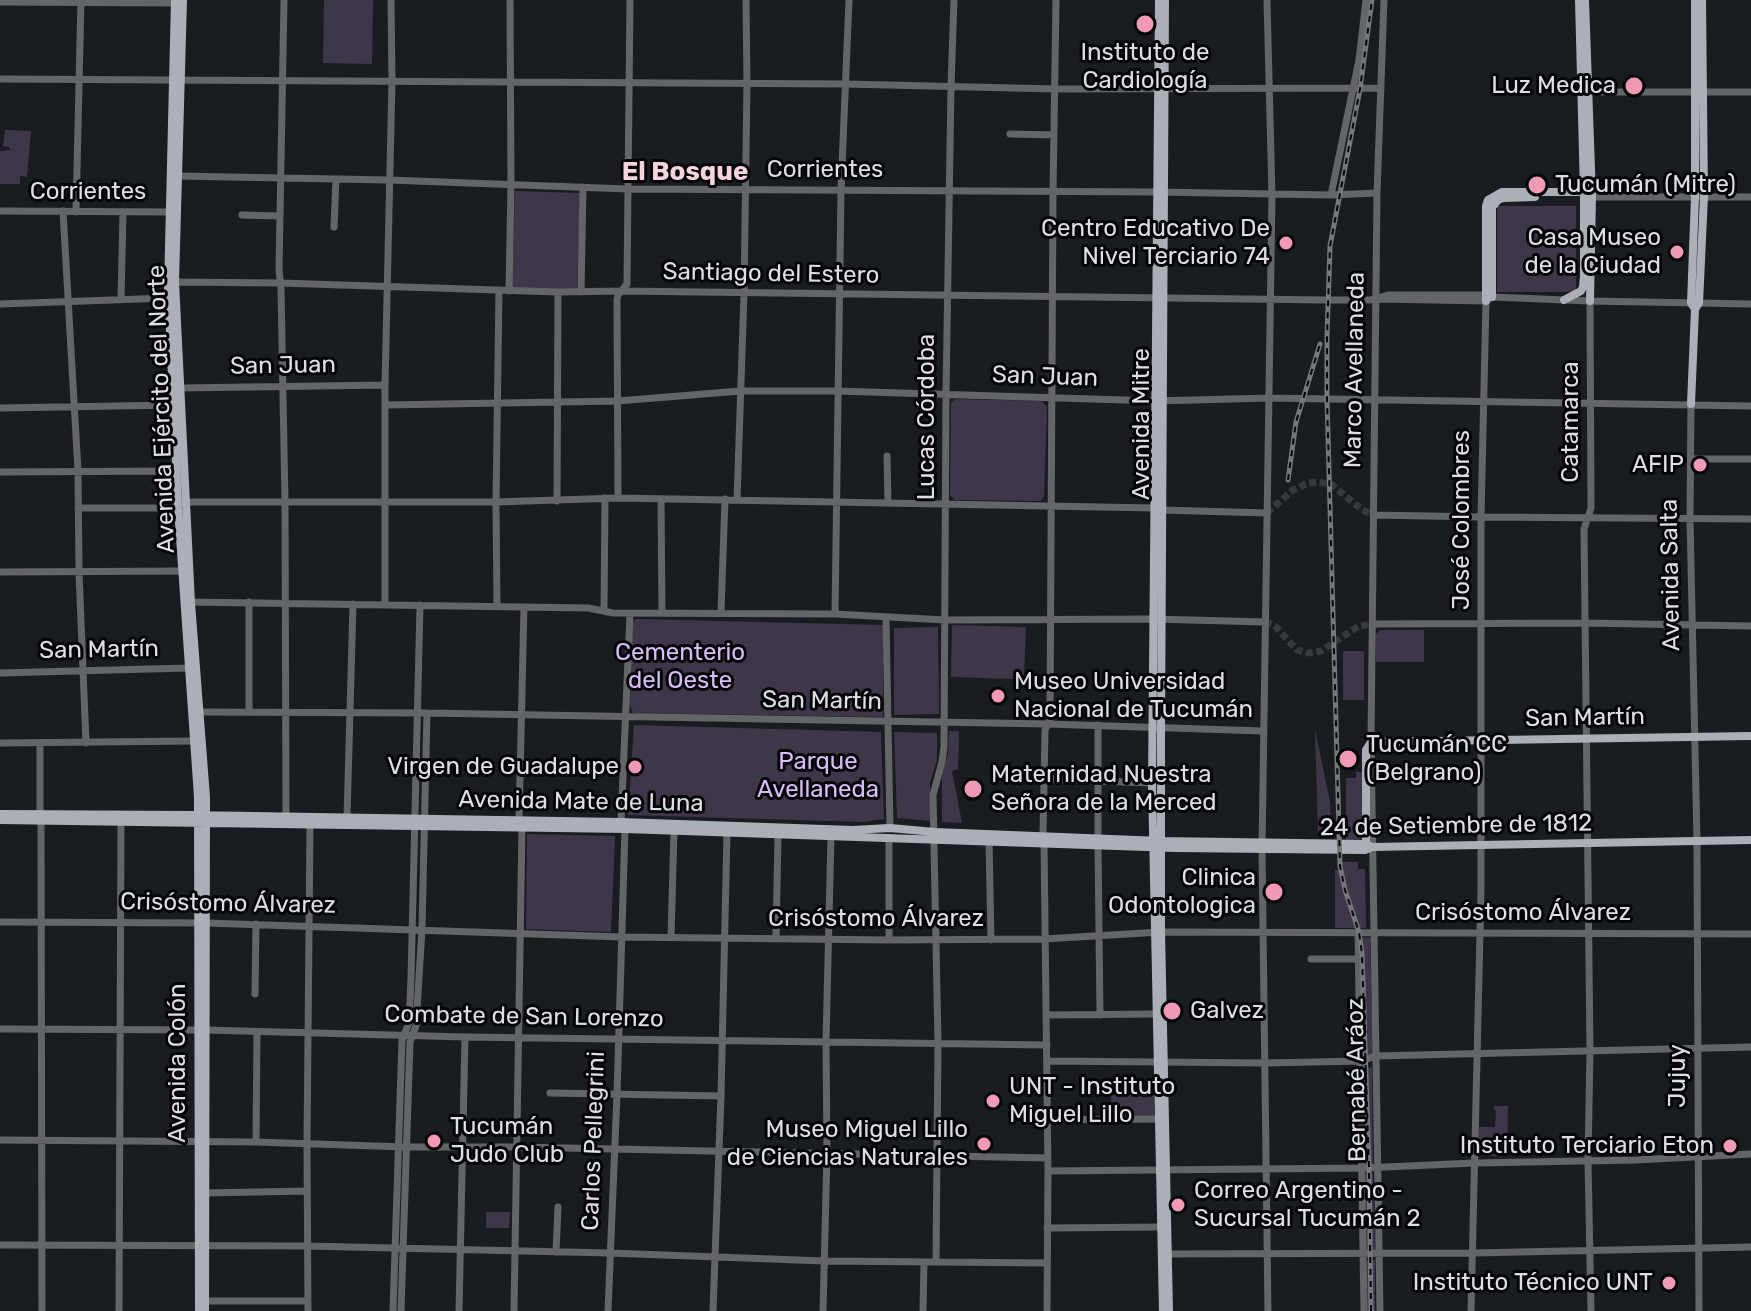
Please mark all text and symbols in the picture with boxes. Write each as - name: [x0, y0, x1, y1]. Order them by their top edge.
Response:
- marker: Instituto de Cardiología: [1134, 13, 1156, 35]
- place label: Instituto de Cardiología: [1080, 39, 1210, 95]
- place label: Luz Medica: [1491, 72, 1616, 100]
- marker: Luz Medica: [1623, 75, 1645, 97]
- district label: El Bosque: [622, 156, 748, 188]
- street label: Corrientes: [767, 156, 883, 184]
- place label: Tucumán (Mitre): [1555, 171, 1736, 199]
- marker: Tucumán (Mitre): [1526, 174, 1548, 196]
- street label: Corrientes: [30, 178, 146, 206]
- place label: Centro Educativo De Nivel Terciario 74: [1041, 215, 1270, 271]
- place label: Casa Museo de la Ciudad: [1524, 224, 1661, 280]
- marker: Centro Educativo De Nivel Terciario 74: [1277, 234, 1295, 252]
- marker: Casa Museo de la Ciudad: [1668, 243, 1686, 261]
- street label: Santiago del Estero: [662, 258, 880, 290]
- street label: Avenida Ejército del Norte: [143, 264, 181, 554]
- street label: Marco Avellaneda: [1339, 272, 1371, 468]
- street label: Lucas Córdoba: [913, 334, 941, 500]
- street label: Avenida Mitre: [1128, 348, 1156, 500]
- street label: San Juan: [230, 351, 336, 381]
- street label: San Juan: [992, 361, 1098, 393]
- street label: Catamarca: [1557, 361, 1585, 483]
- street label: José Colombres: [1448, 430, 1476, 610]
- place label: AFIP: [1632, 451, 1684, 479]
- marker: AFIP: [1691, 456, 1709, 474]
- street label: Avenida Salta: [1655, 499, 1687, 651]
- street label: San Martín: [39, 635, 159, 665]
- park label: Cementerio del Oeste: [615, 639, 745, 695]
- place label: Museo Universidad Nacional de Tucumán: [1014, 668, 1253, 724]
- street label: San Martín: [762, 686, 882, 716]
- marker: Museo Universidad Nacional de Tucumán: [989, 687, 1007, 705]
- street label: San Martín: [1525, 703, 1645, 733]
- place label: Tucumán CC (Belgrano): [1366, 731, 1507, 787]
- park label: Parque Avellaneda: [757, 748, 879, 804]
- marker: Tucumán CC (Belgrano): [1337, 748, 1359, 770]
- place label: Virgen de Guadalupe: [387, 753, 619, 781]
- marker: Virgen de Guadalupe: [626, 758, 644, 776]
- place label: Maternidad Nuestra Señora de la Merced: [991, 761, 1217, 817]
- marker: Maternidad Nuestra Señora de la Merced: [962, 778, 984, 800]
- street label: Avenida Mate de Luna: [458, 785, 704, 819]
- street label: 24 de Setiembre de 1812: [1320, 809, 1592, 843]
- place label: Clinica Odontologica: [1108, 864, 1256, 920]
- marker: Clinica Odontologica: [1263, 881, 1285, 903]
- street label: Crisóstomo Álvarez: [120, 888, 336, 920]
- street label: Crisóstomo Álvarez: [1415, 899, 1631, 927]
- street label: Crisóstomo Álvarez: [768, 905, 984, 933]
- street label: Avenida Colón: [164, 983, 192, 1143]
- place label: Galvez: [1190, 997, 1264, 1025]
- street label: Bernabé Aráoz: [1341, 998, 1373, 1162]
- street label: Combate de San Lorenzo: [384, 1000, 664, 1034]
- marker: Galvez: [1161, 1000, 1183, 1022]
- street label: Jujuy: [1664, 1044, 1692, 1108]
- street label: Carlos Pellegrini: [576, 1051, 612, 1231]
- place label: UNT - Instituto Miguel Lillo: [1009, 1073, 1175, 1129]
- marker: UNT - Instituto Miguel Lillo: [984, 1092, 1002, 1110]
- place label: Tucumán Judo Club: [450, 1113, 564, 1169]
- place label: Museo Miguel Lillo de Ciencias Naturales: [727, 1116, 968, 1172]
- marker: Tucumán Judo Club: [425, 1132, 443, 1150]
- place label: Instituto Terciario Eton: [1460, 1132, 1714, 1160]
- marker: Museo Miguel Lillo de Ciencias Naturales: [975, 1135, 993, 1153]
- marker: Instituto Terciario Eton: [1721, 1137, 1739, 1155]
- place label: Correo Argentino - Sucursal Tucumán 2: [1194, 1177, 1421, 1233]
- marker: Correo Argentino - Sucursal Tucumán 2: [1169, 1196, 1187, 1214]
- place label: Instituto Técnico UNT: [1413, 1269, 1653, 1297]
- marker: Instituto Técnico UNT: [1660, 1274, 1678, 1292]

